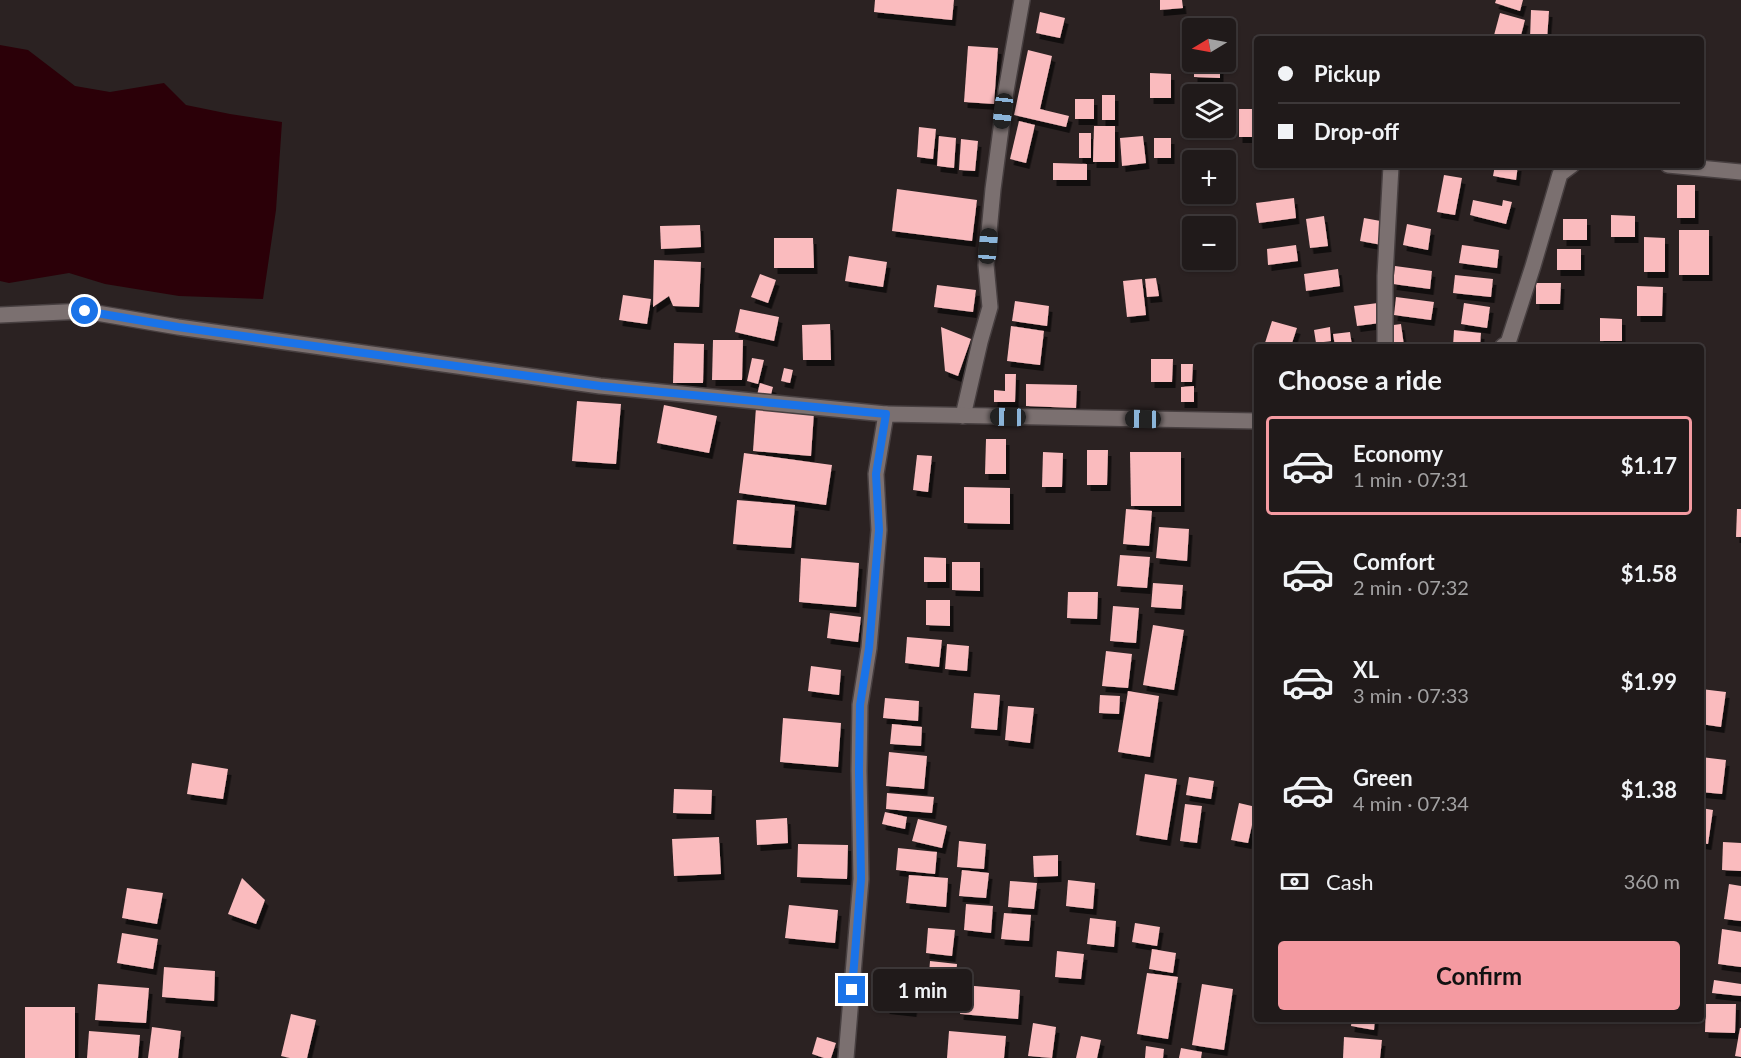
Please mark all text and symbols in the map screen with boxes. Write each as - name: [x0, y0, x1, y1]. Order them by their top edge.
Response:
- north arrow: [1182, 18, 1236, 72]
- map controls: [1182, 18, 1236, 270]
- text: Pickup: [1314, 60, 1380, 87]
- button: layers: [1182, 84, 1236, 138]
- car: [992, 92, 1014, 130]
- text: Drop-off: [1314, 118, 1399, 145]
- button: +: [1182, 150, 1236, 204]
- button: −: [1182, 216, 1236, 270]
- car: [977, 227, 999, 265]
- route start: [71, 297, 98, 324]
- text: Choose a ride: [1278, 363, 1442, 396]
- car: [990, 408, 1026, 426]
- car: [1125, 410, 1161, 428]
- icon: car: [1281, 439, 1335, 493]
- text: Economy: [1353, 440, 1443, 467]
- text: $1.17: [1621, 452, 1677, 479]
- text: 1 min · 07:31: [1353, 467, 1469, 491]
- icon: car: [1281, 547, 1335, 601]
- text: Comfort: [1353, 548, 1435, 575]
- text: $1.58: [1621, 560, 1677, 587]
- text: 2 min · 07:32: [1353, 575, 1469, 599]
- icon: car: [1281, 655, 1335, 709]
- text: XL: [1353, 656, 1379, 683]
- text: $1.99: [1621, 668, 1677, 695]
- text: 3 min · 07:33: [1353, 683, 1469, 707]
- icon: car: [1281, 763, 1335, 817]
- text: Green: [1353, 764, 1413, 791]
- text: $1.38: [1621, 776, 1677, 803]
- text: 4 min · 07:34: [1353, 791, 1469, 815]
- icon: cash: [1278, 865, 1311, 898]
- text: Cash: [1326, 868, 1373, 895]
- text: 360 m: [1624, 869, 1680, 893]
- button: Confirm: [1278, 941, 1680, 1010]
- callout: 1 min: [873, 969, 972, 1011]
- route end: [838, 976, 865, 1003]
- text: 1 min: [898, 978, 947, 1002]

